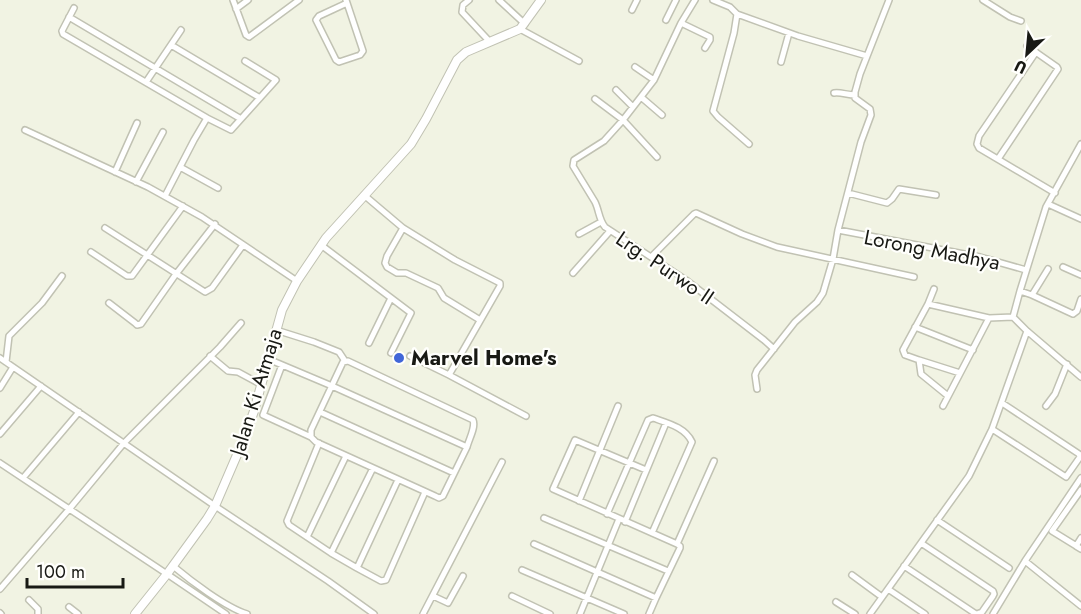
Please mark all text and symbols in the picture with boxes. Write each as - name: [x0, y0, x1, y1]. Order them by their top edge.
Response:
- north arrow: [997, 24, 1057, 84]
- text: U: [1011, 54, 1031, 80]
- street label: Lorong Madhya: [861, 222, 1003, 278]
- street label: Lrg. Purwo II: [610, 224, 720, 312]
- street label: Jalan Ki Atmaja: [222, 325, 290, 462]
- place label: Marvel Home's: [411, 343, 557, 373]
- marker: Marvel Home's: [392, 351, 406, 365]
- scale bar: [27, 551, 123, 589]
- text: 100 m: [36, 559, 85, 585]

